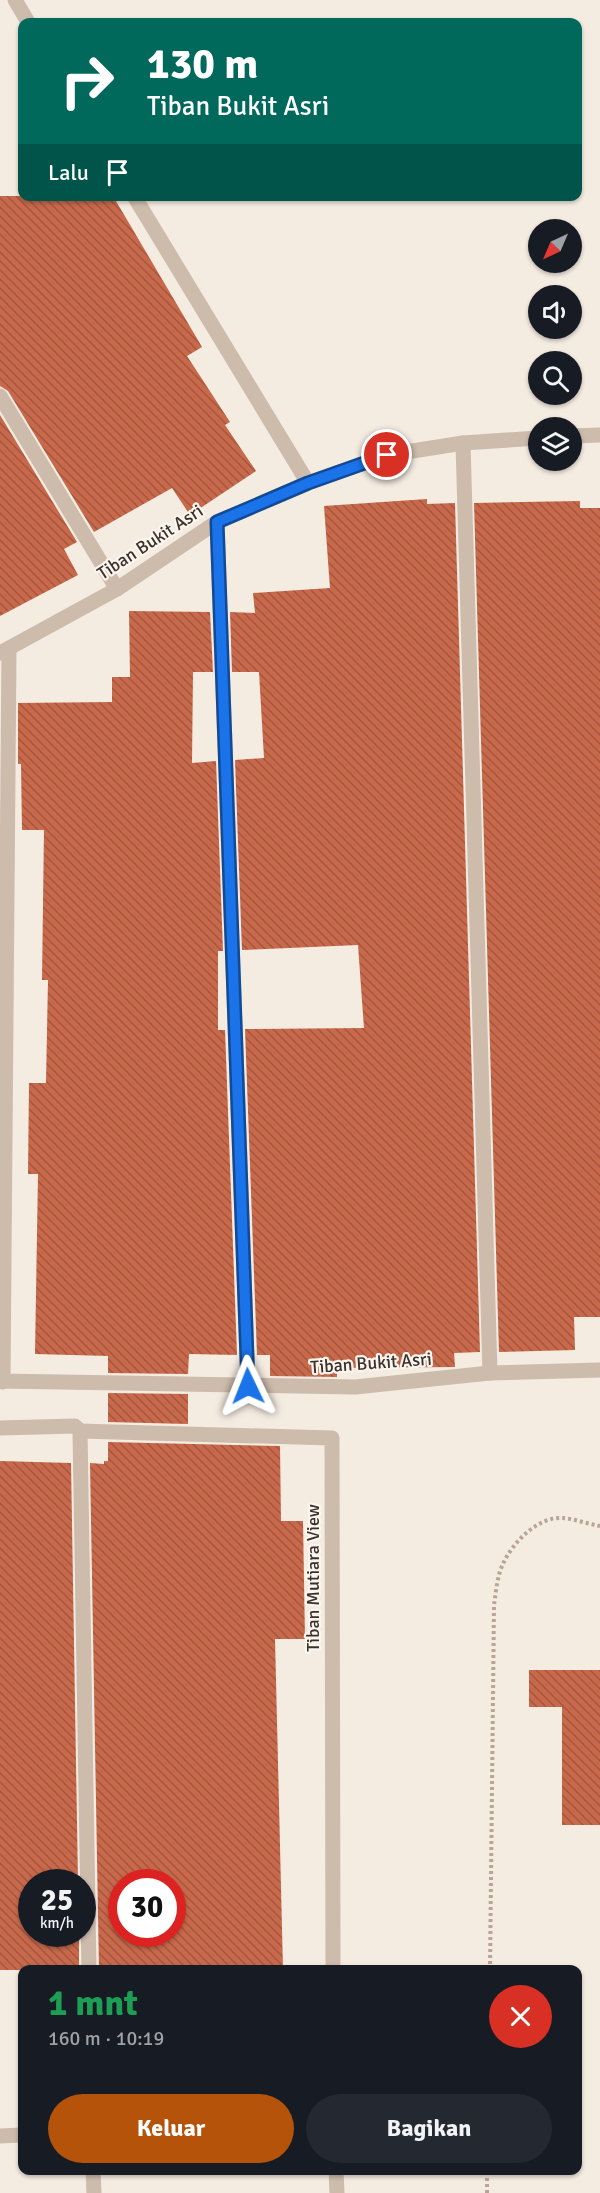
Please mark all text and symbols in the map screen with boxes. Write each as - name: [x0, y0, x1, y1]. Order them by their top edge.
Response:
- text: 130 m: [147, 39, 258, 90]
- icon: right: [48, 42, 126, 120]
- text: Tiban Bukit Asri: [147, 90, 329, 123]
- icon: arrive: [101, 156, 134, 189]
- text: Lalu: [48, 159, 89, 186]
- north arrow: [528, 219, 582, 273]
- map controls: [528, 219, 582, 471]
- button: sound: [528, 285, 582, 339]
- button: search: [528, 351, 582, 405]
- button: layers: [528, 417, 582, 471]
- pin: [361, 429, 412, 480]
- icon: arrive: [370, 438, 403, 471]
- street label: Tiban Bukit Asri: [93, 500, 207, 584]
- street label: Tiban Bukit Asri: [310, 1348, 432, 1378]
- position arrow: [216, 1354, 280, 1418]
- street label: Tiban Mutiara View: [302, 1504, 324, 1652]
- speed limit sign: 30: [108, 1869, 186, 1947]
- text: 25: [41, 1882, 73, 1919]
- text: km/h: [40, 1914, 74, 1932]
- text: 1 mnt: [48, 1981, 138, 2026]
- button: close: [489, 1985, 552, 2048]
- text: 160 m · 10:19: [48, 2026, 164, 2051]
- button: Keluar: [48, 2094, 294, 2163]
- button: Bagikan: [306, 2094, 552, 2163]

